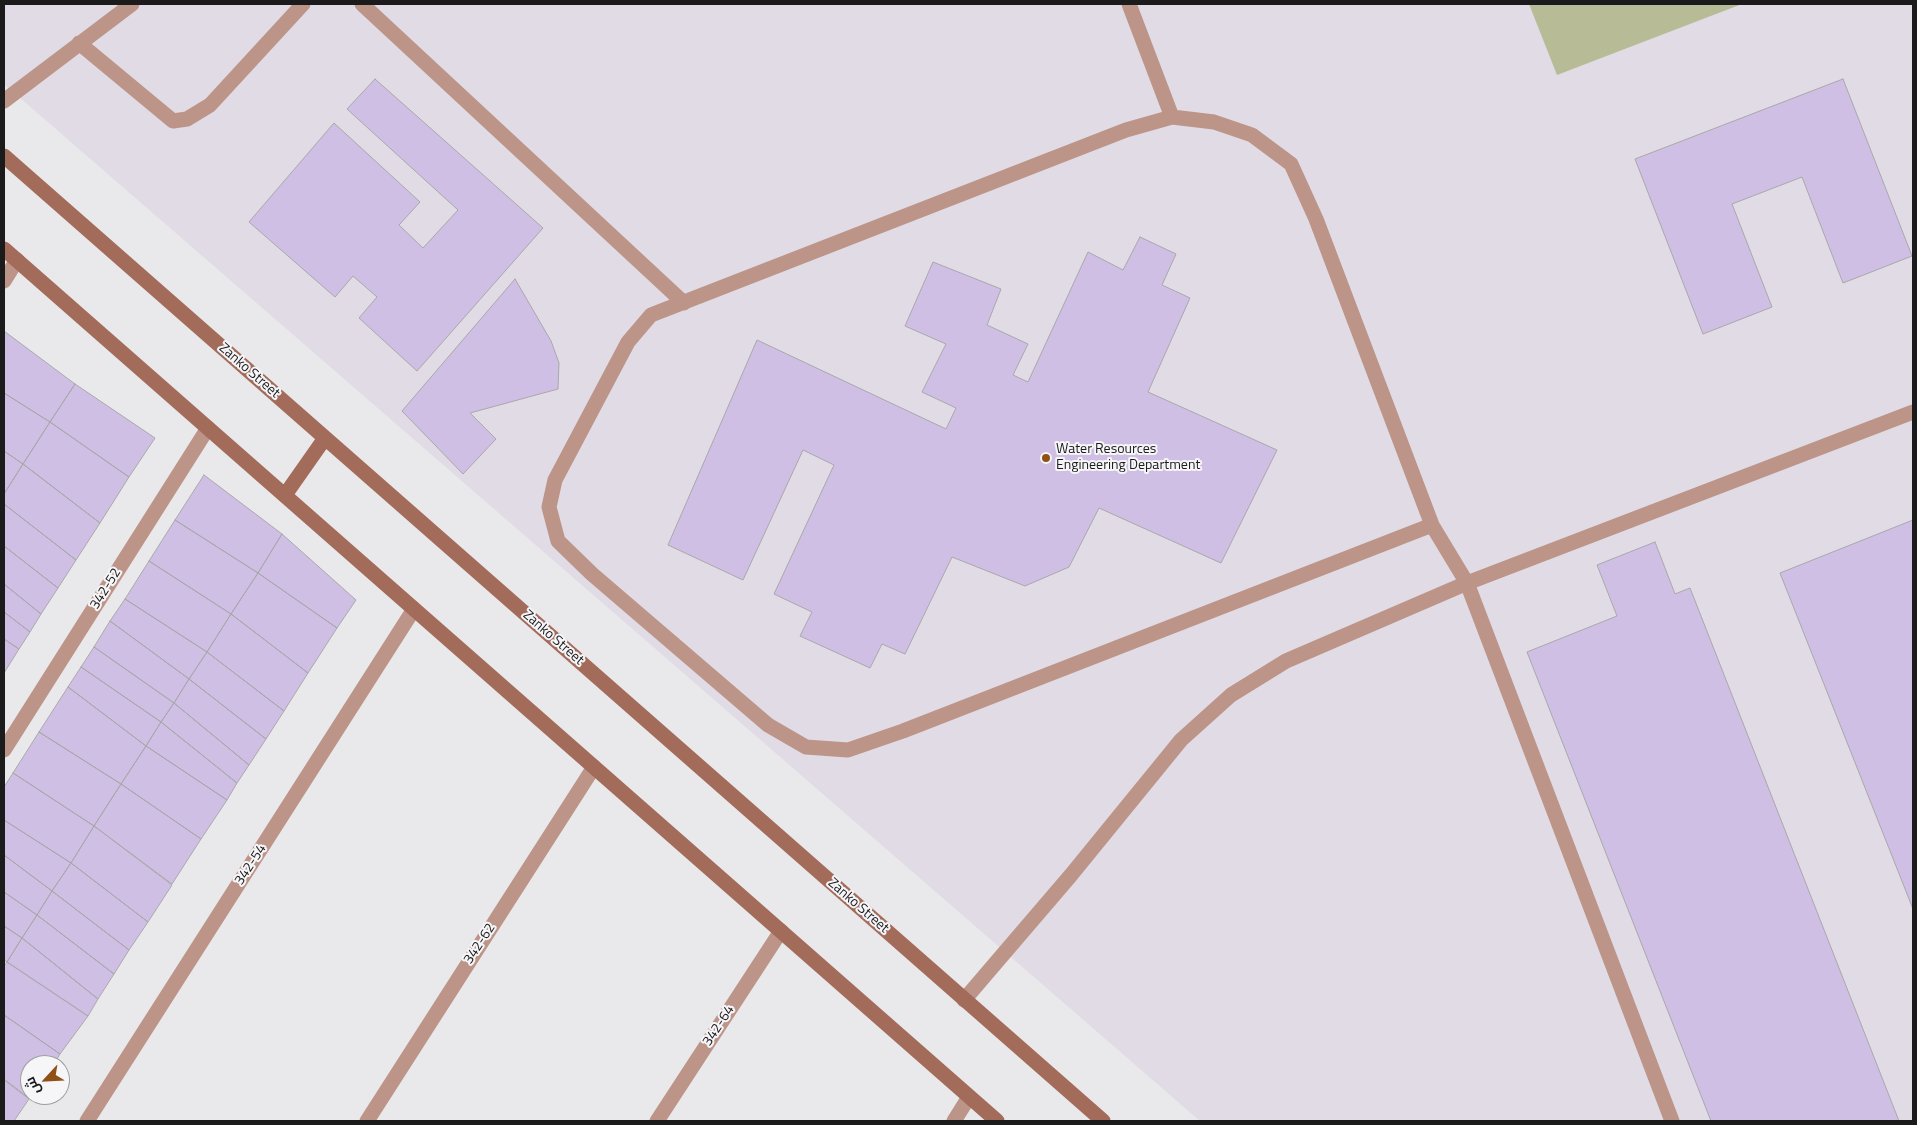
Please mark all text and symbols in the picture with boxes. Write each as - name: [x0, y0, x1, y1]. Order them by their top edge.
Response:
- street label: Zanko Street: [215, 340, 283, 402]
- place label: Water Resources Engineering Department: [1056, 442, 1200, 474]
- marker: Water Resources Engineering Department: [1040, 452, 1052, 464]
- street label: 342-52: [87, 565, 125, 613]
- street label: Zanko Street: [519, 607, 587, 669]
- street label: 342-54: [232, 841, 270, 889]
- street label: Zanko Street: [824, 875, 892, 937]
- street label: 342-62: [461, 920, 499, 968]
- street label: 342-64: [700, 1002, 738, 1050]
- north arrow: [20, 1055, 70, 1105]
- text: ش: [19, 1074, 45, 1099]

